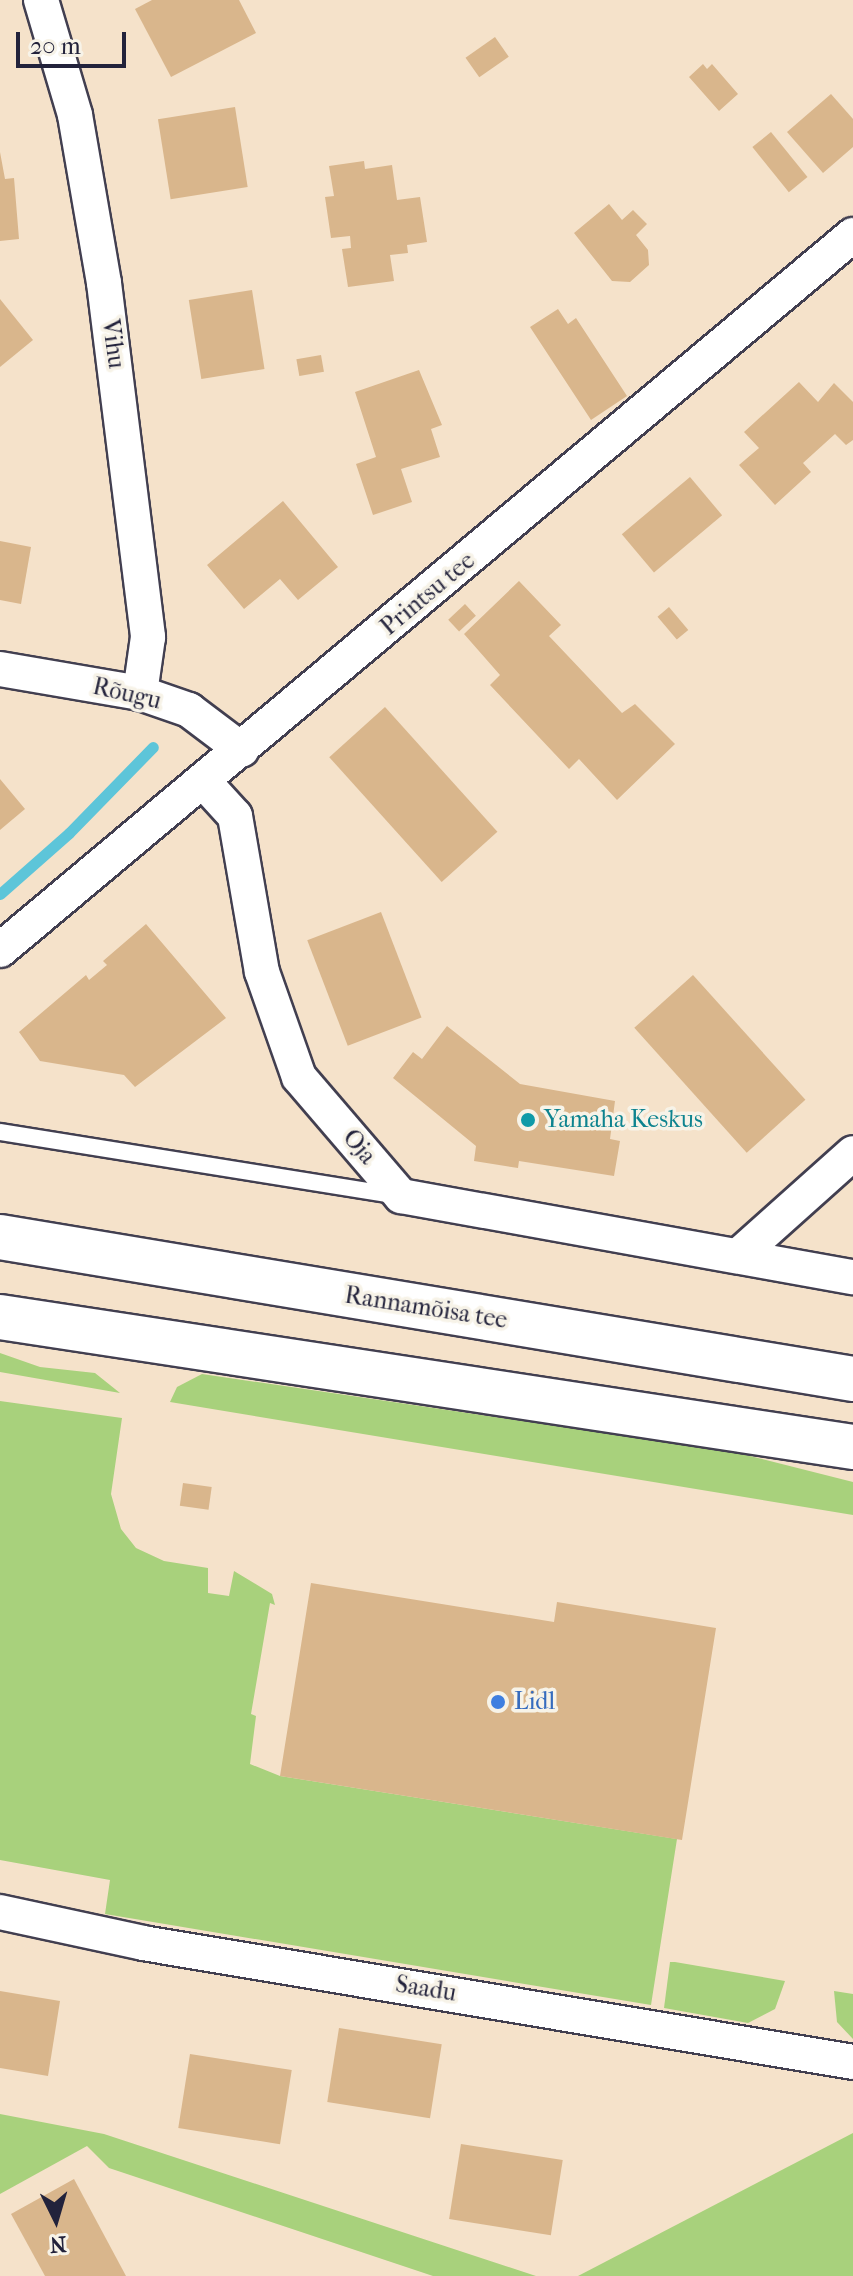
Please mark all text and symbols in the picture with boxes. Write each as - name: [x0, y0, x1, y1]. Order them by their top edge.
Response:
- scale bar: [20, 16, 130, 66]
- text: 20 m: [30, 32, 81, 60]
- street label: Vihu: [95, 318, 131, 370]
- street label: Printsu tee: [375, 546, 481, 642]
- street label: Rõugu: [90, 672, 164, 716]
- place label: Yamaha Keskus: [544, 1106, 703, 1134]
- marker: Yamaha Keskus: [519, 1111, 537, 1129]
- street label: Oja: [336, 1124, 382, 1170]
- street label: Rannamõisa tee: [343, 1281, 509, 1335]
- place label: Lidl: [514, 1688, 555, 1716]
- marker: Lidl: [489, 1693, 507, 1711]
- street label: Saadu: [394, 1970, 458, 2008]
- north arrow: [16, 2180, 96, 2260]
- text: N: [49, 2230, 68, 2258]

